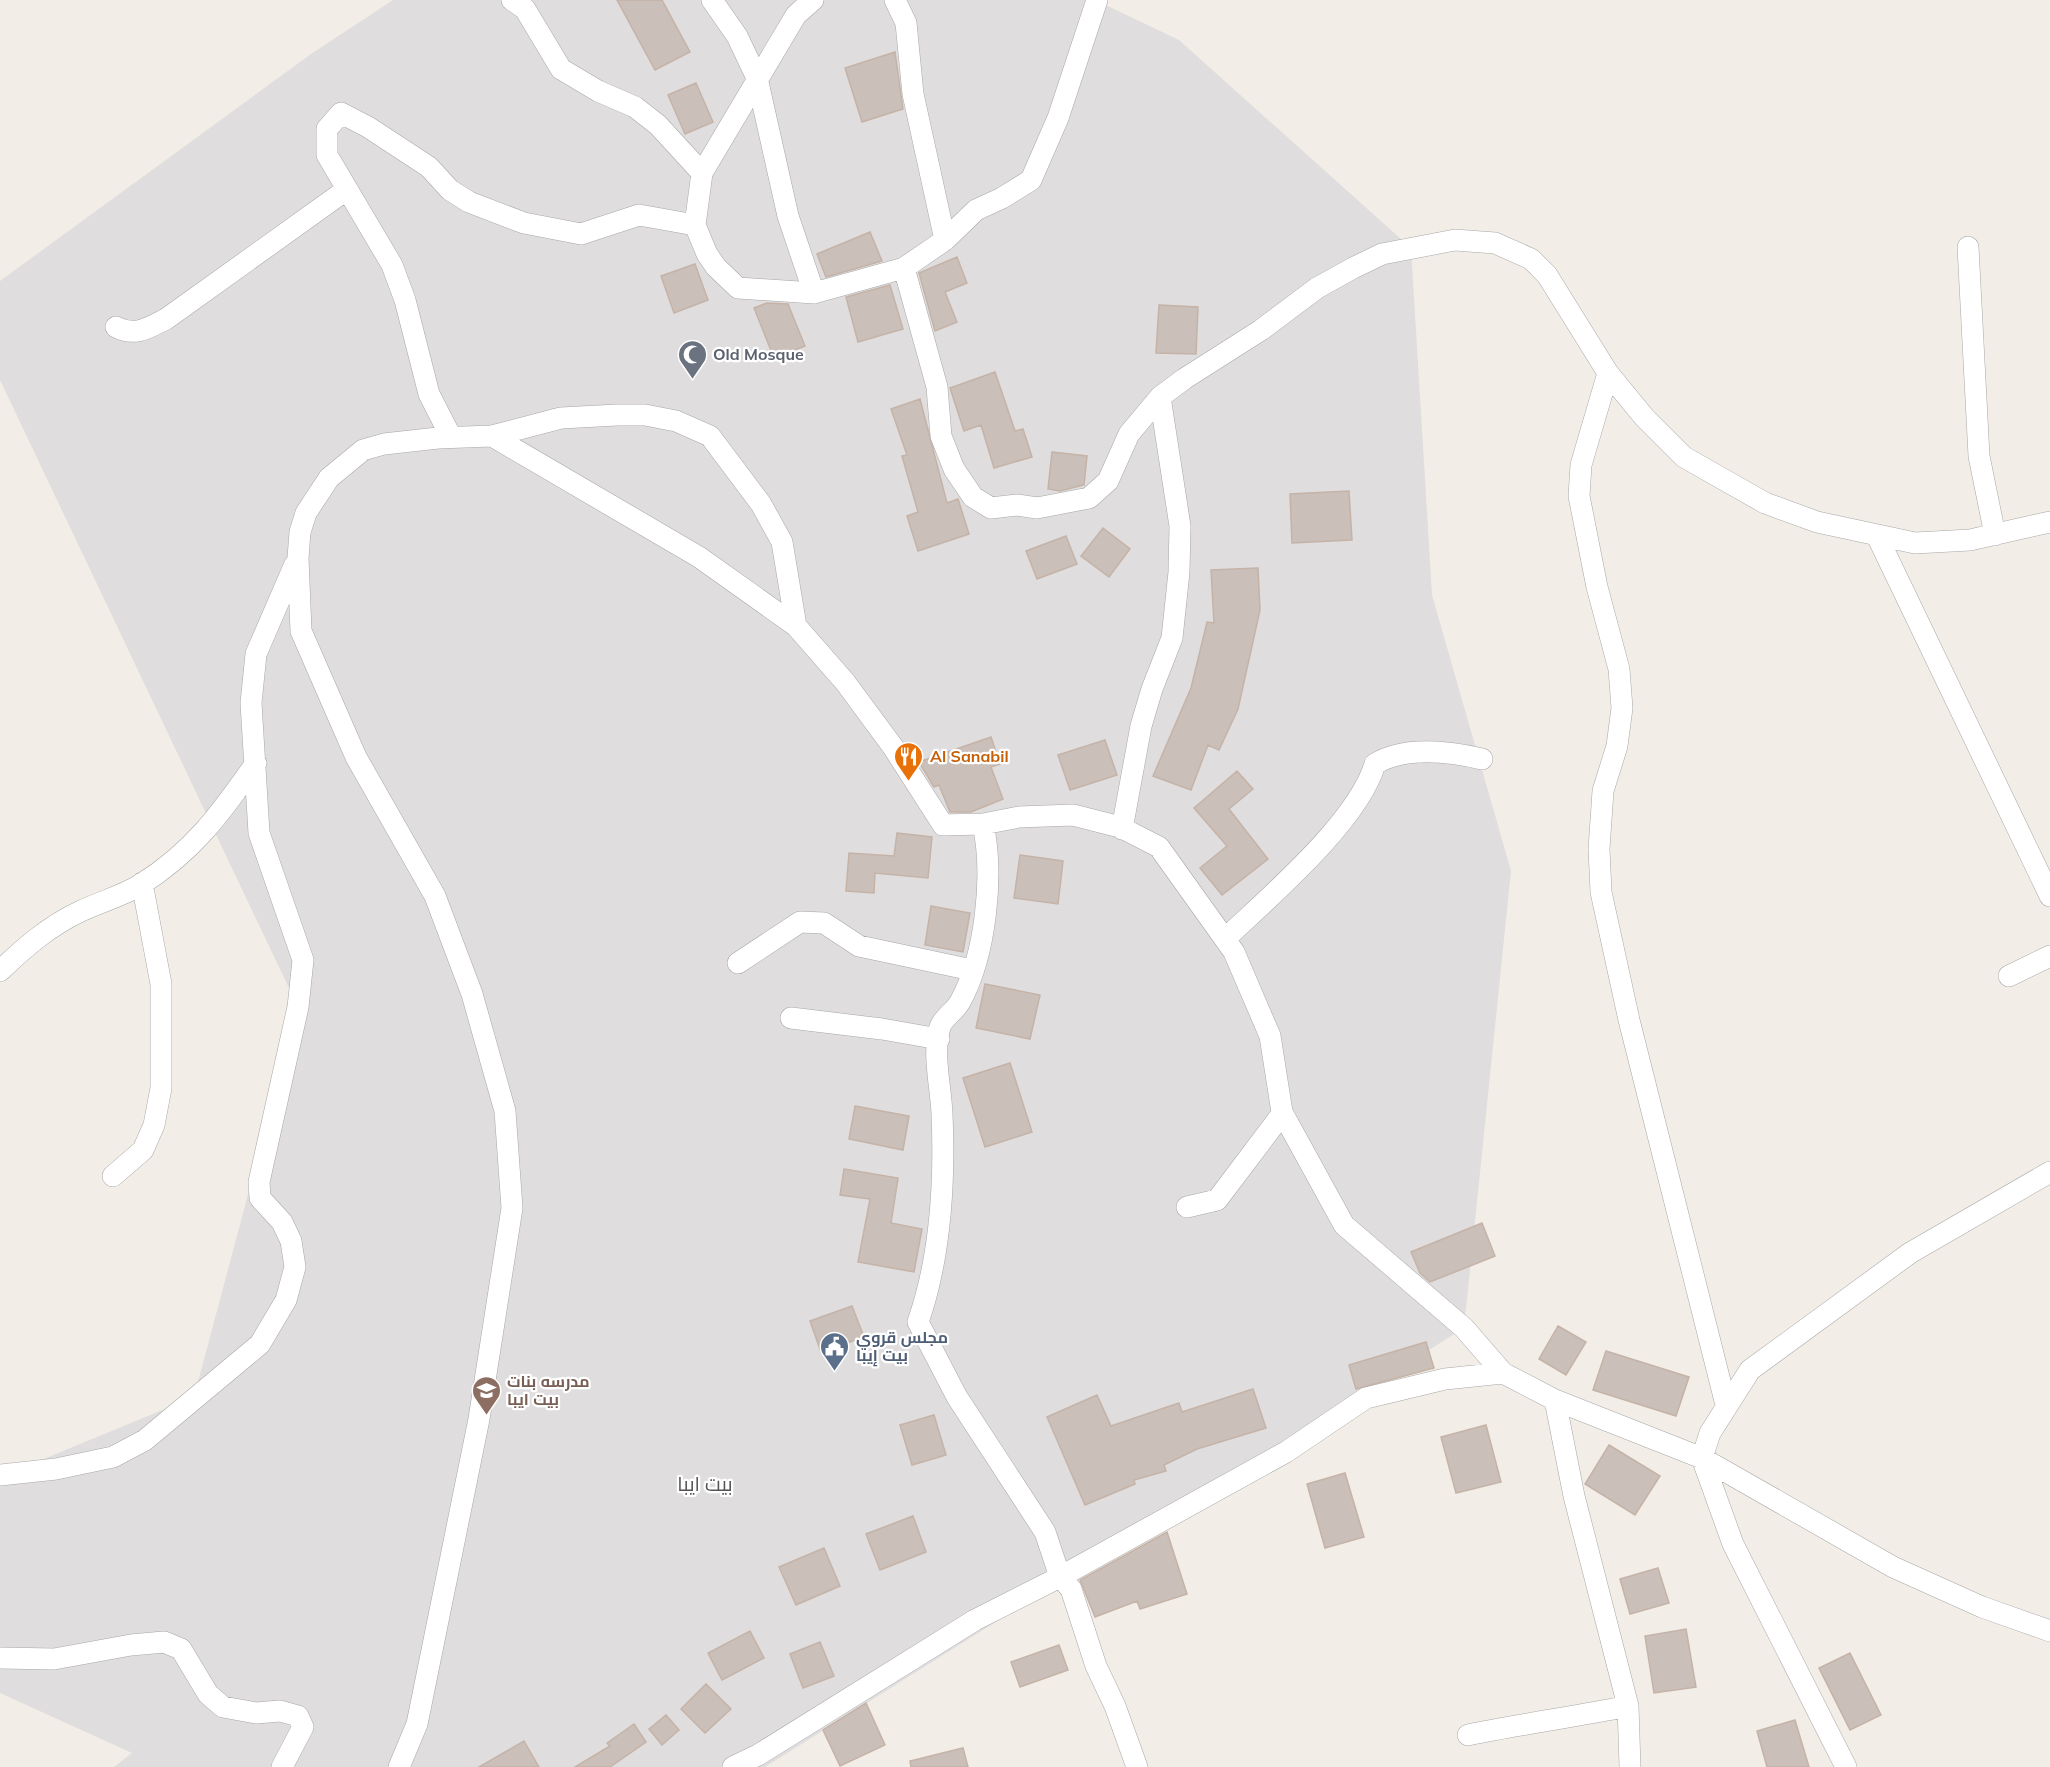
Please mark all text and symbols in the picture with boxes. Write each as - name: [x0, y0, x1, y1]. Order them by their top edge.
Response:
- mosque icon: Old Mosque: [676, 338, 708, 380]
- place label: Old Mosque: [713, 344, 804, 364]
- restaurant icon: Al Sanabil: [893, 740, 925, 782]
- place label: Al Sanabil: [930, 746, 1009, 766]
- place label: مجلس قروي بيت إيبا: [856, 1327, 948, 1367]
- public building icon: مجلس قروي بيت إيبا: [819, 1330, 851, 1372]
- place label: مدرسه بنات بيت ايبا: [507, 1371, 590, 1409]
- school or university icon: مدرسه بنات بيت ايبا: [470, 1374, 502, 1416]
- district label: بيت ايبا: [677, 1471, 733, 1496]

